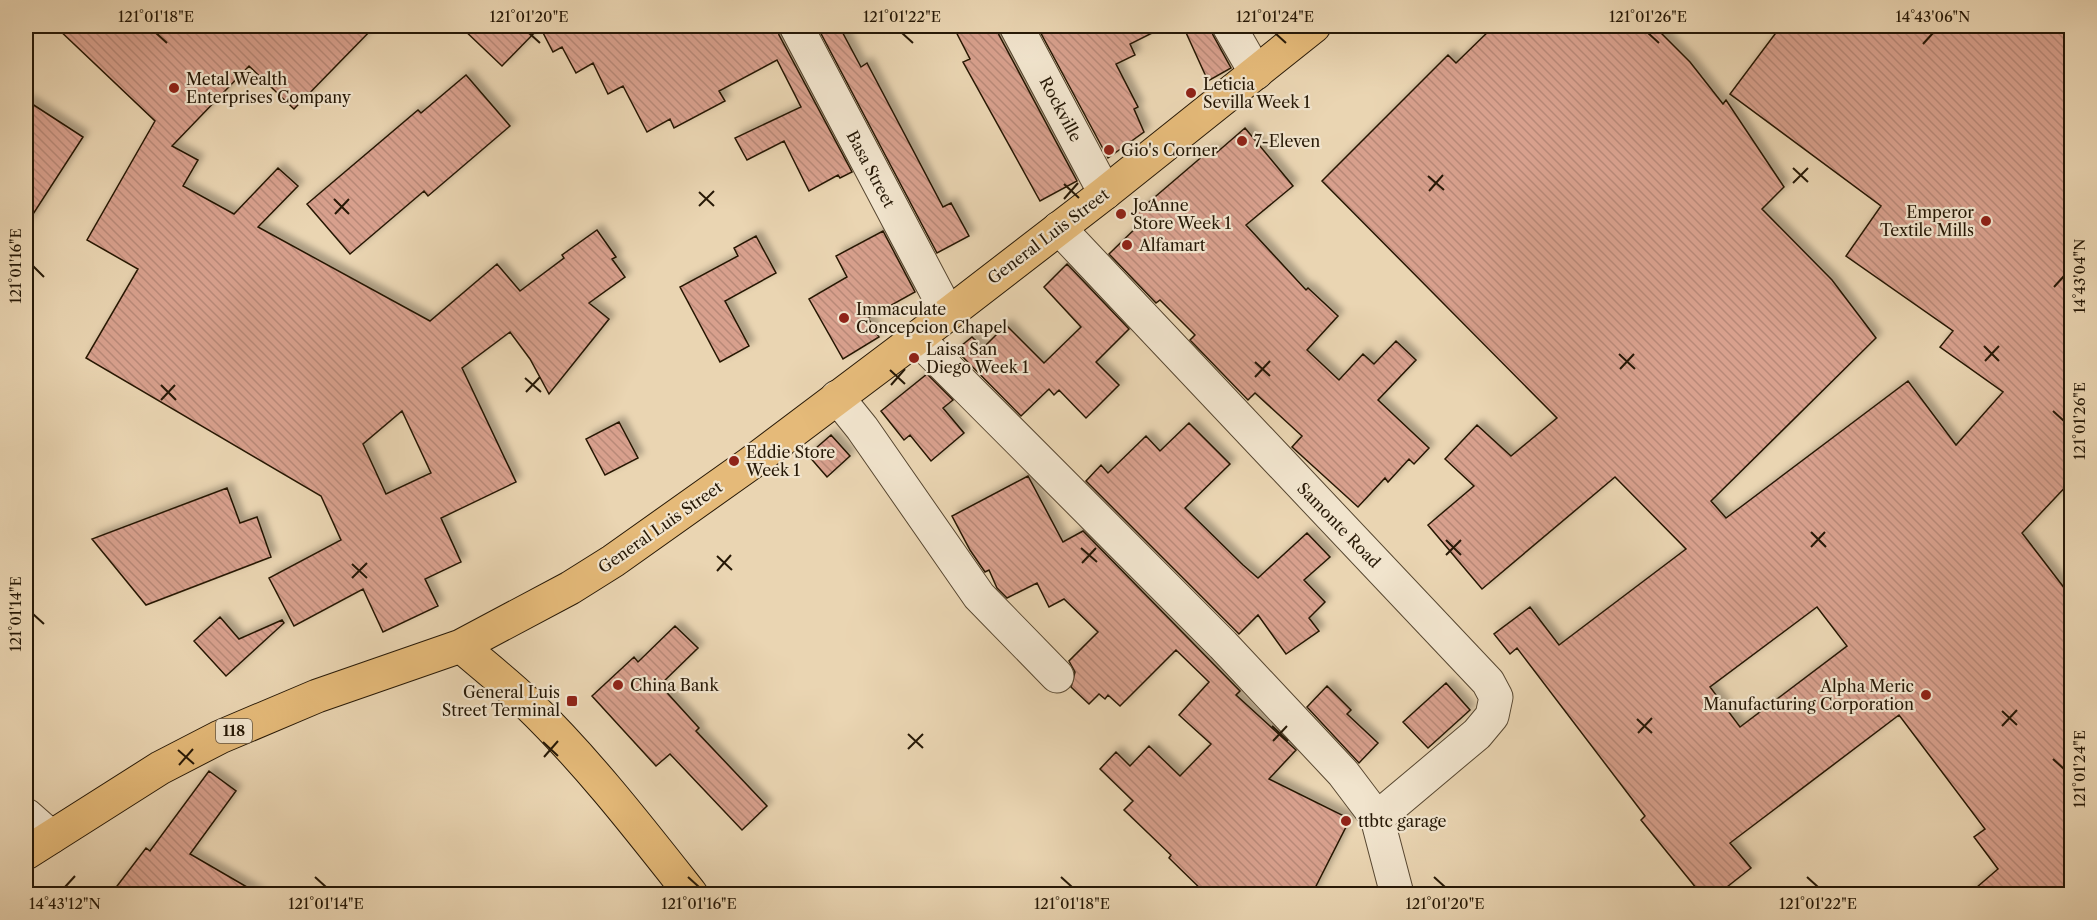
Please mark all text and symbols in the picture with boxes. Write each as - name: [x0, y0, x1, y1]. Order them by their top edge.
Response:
- text: 121°01'18"E: [118, 7, 194, 26]
- text: 121°01'20"E: [490, 7, 568, 26]
- text: 121°01'22"E: [863, 7, 941, 26]
- text: 121°01'24"E: [1236, 7, 1314, 26]
- text: 121°01'26"E: [1609, 7, 1687, 26]
- text: 14°43'06"N: [1896, 7, 1970, 26]
- place label: Metal Wealth Enterprises Company: [186, 69, 352, 107]
- street label: Rockville: [1036, 73, 1086, 145]
- place label: Leticia Sevilla Week 1: [1203, 74, 1310, 112]
- marker: Metal Wealth Enterprises Company: [167, 81, 181, 95]
- marker: Leticia Sevilla Week 1: [1184, 86, 1198, 100]
- street label: Basa Street: [842, 127, 900, 211]
- place label: 7-Eleven: [1254, 131, 1320, 151]
- marker: 7-Eleven: [1235, 134, 1249, 148]
- place label: Gio's Corner: [1121, 140, 1218, 160]
- marker: Gio's Corner: [1102, 143, 1116, 157]
- street label: General Luis Street: [983, 184, 1113, 288]
- place label: JoAnne Store Week 1: [1130, 195, 1231, 233]
- place label: Emperor Textile Mills: [1880, 202, 1974, 240]
- marker: JoAnne Store Week 1: [1114, 207, 1128, 221]
- marker: Emperor Textile Mills: [1979, 214, 1993, 228]
- text: 121°01'16"E: [6, 228, 25, 304]
- place label: Alfamart: [1138, 235, 1206, 255]
- marker: Alfamart: [1120, 238, 1134, 252]
- text: 14°43'04"N: [2070, 239, 2089, 313]
- place label: Immaculate Concepcion Chapel: [856, 299, 1007, 337]
- marker: Immaculate Concepcion Chapel: [837, 311, 851, 325]
- place label: Laisa San Diego Week 1: [926, 339, 1029, 377]
- marker: Laisa San Diego Week 1: [907, 351, 921, 365]
- text: 121°01'26"E: [2070, 382, 2089, 460]
- place label: Eddie Store Week 1: [745, 442, 835, 480]
- marker: Eddie Store Week 1: [727, 454, 741, 468]
- street label: General Luis Street: [594, 477, 726, 577]
- street label: Samonte Road: [1293, 478, 1385, 572]
- text: 121°01'14"E: [6, 576, 25, 652]
- place label: China Bank: [630, 675, 719, 695]
- place label: Alpha Meric Manufacturing Corporation: [1703, 676, 1914, 714]
- marker: China Bank: [611, 678, 625, 692]
- place label: General Luis Street Terminal: [442, 682, 560, 720]
- marker: Alpha Meric Manufacturing Corporation: [1919, 688, 1933, 702]
- marker: General Luis Street Terminal: [565, 694, 579, 708]
- road number: 118: [216, 719, 252, 743]
- text: 121°01'24"E: [2070, 730, 2089, 808]
- place label: ttbtc garage: [1358, 811, 1447, 831]
- marker: ttbtc garage: [1339, 814, 1353, 828]
- text: 14°43'12"N: [29, 894, 101, 913]
- text: 121°01'14"E: [288, 894, 364, 913]
- text: 121°01'16"E: [661, 894, 737, 913]
- text: 121°01'18"E: [1034, 894, 1110, 913]
- text: 121°01'20"E: [1406, 894, 1484, 913]
- text: 121°01'22"E: [1779, 894, 1857, 913]

